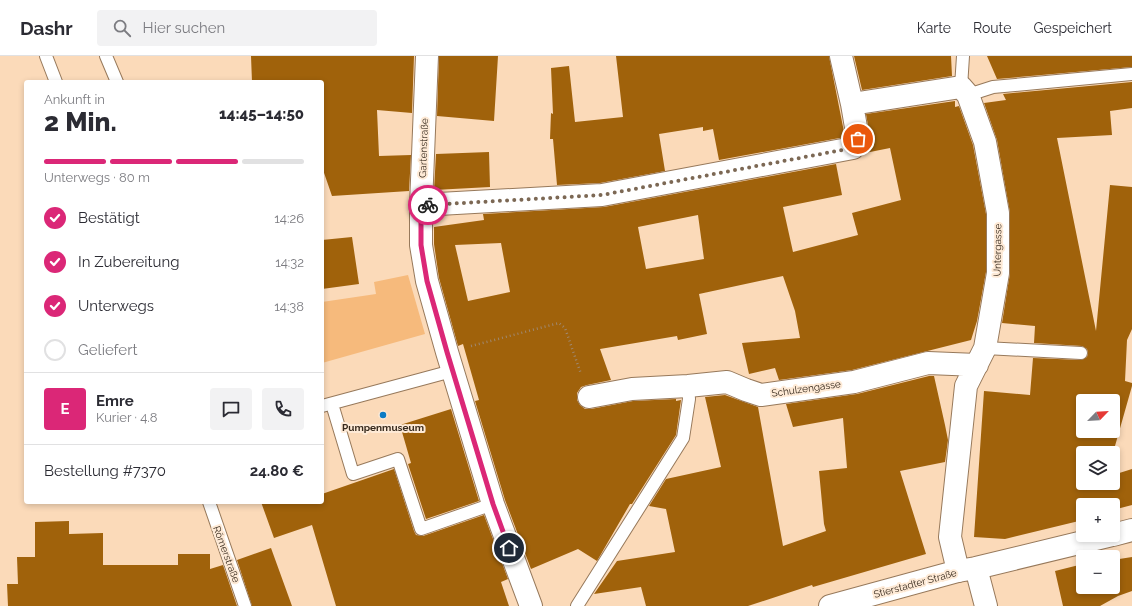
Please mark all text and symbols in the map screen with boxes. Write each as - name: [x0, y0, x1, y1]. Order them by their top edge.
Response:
- search box: [97, 10, 377, 46]
- text: Dashr: [20, 17, 73, 39]
- icon: search: [111, 17, 133, 39]
- text: Hier suchen: [143, 19, 225, 37]
- text: Karte: [917, 20, 951, 36]
- text: Route: [973, 20, 1011, 36]
- text: Gespeichert: [1033, 20, 1112, 36]
- text: Ankunft in: [44, 92, 105, 107]
- text: 14:45–14:50: [219, 105, 304, 123]
- text: 2 Min.: [44, 107, 117, 137]
- street label: Gartenstraße: [417, 118, 430, 178]
- pin: [841, 122, 875, 156]
- icon: bag: [847, 128, 869, 150]
- text: Unterwegs · 80 m: [44, 170, 150, 185]
- courier: [408, 185, 448, 225]
- icon: bike: [417, 194, 439, 216]
- icon: check: [44, 207, 66, 229]
- text: Bestätigt: [78, 209, 140, 227]
- text: 14:26: [274, 211, 304, 226]
- street label: Untergasse: [992, 223, 1003, 277]
- icon: check: [44, 251, 66, 273]
- text: In Zubereitung: [78, 253, 180, 271]
- text: 14:32: [275, 255, 304, 270]
- icon: check: [44, 295, 66, 317]
- text: Unterwegs: [78, 297, 154, 315]
- text: 14:38: [274, 299, 304, 314]
- text: Geliefert: [78, 341, 137, 359]
- street label: Schulzengasse: [771, 378, 841, 399]
- button: chat: [210, 388, 252, 430]
- button: phone: [262, 388, 304, 430]
- text: Emre: [96, 392, 134, 410]
- north arrow: [1076, 394, 1120, 438]
- map controls: [1076, 394, 1120, 594]
- text: E: [60, 400, 70, 418]
- text: Kurier · 4.8: [96, 410, 158, 425]
- marker: Pumpenmuseum: [378, 410, 388, 420]
- place label: Pumpenmuseum: [342, 422, 424, 433]
- button: layers: [1076, 446, 1120, 490]
- text: Bestellung #7370: [44, 462, 166, 480]
- text: 24.80 €: [250, 462, 304, 480]
- button: +: [1076, 498, 1120, 542]
- street label: Römerstraße: [211, 524, 242, 584]
- pin: [492, 531, 526, 565]
- icon: home: [498, 537, 520, 559]
- button: −: [1076, 550, 1120, 594]
- street label: Stierstadter Straße: [872, 567, 958, 600]

